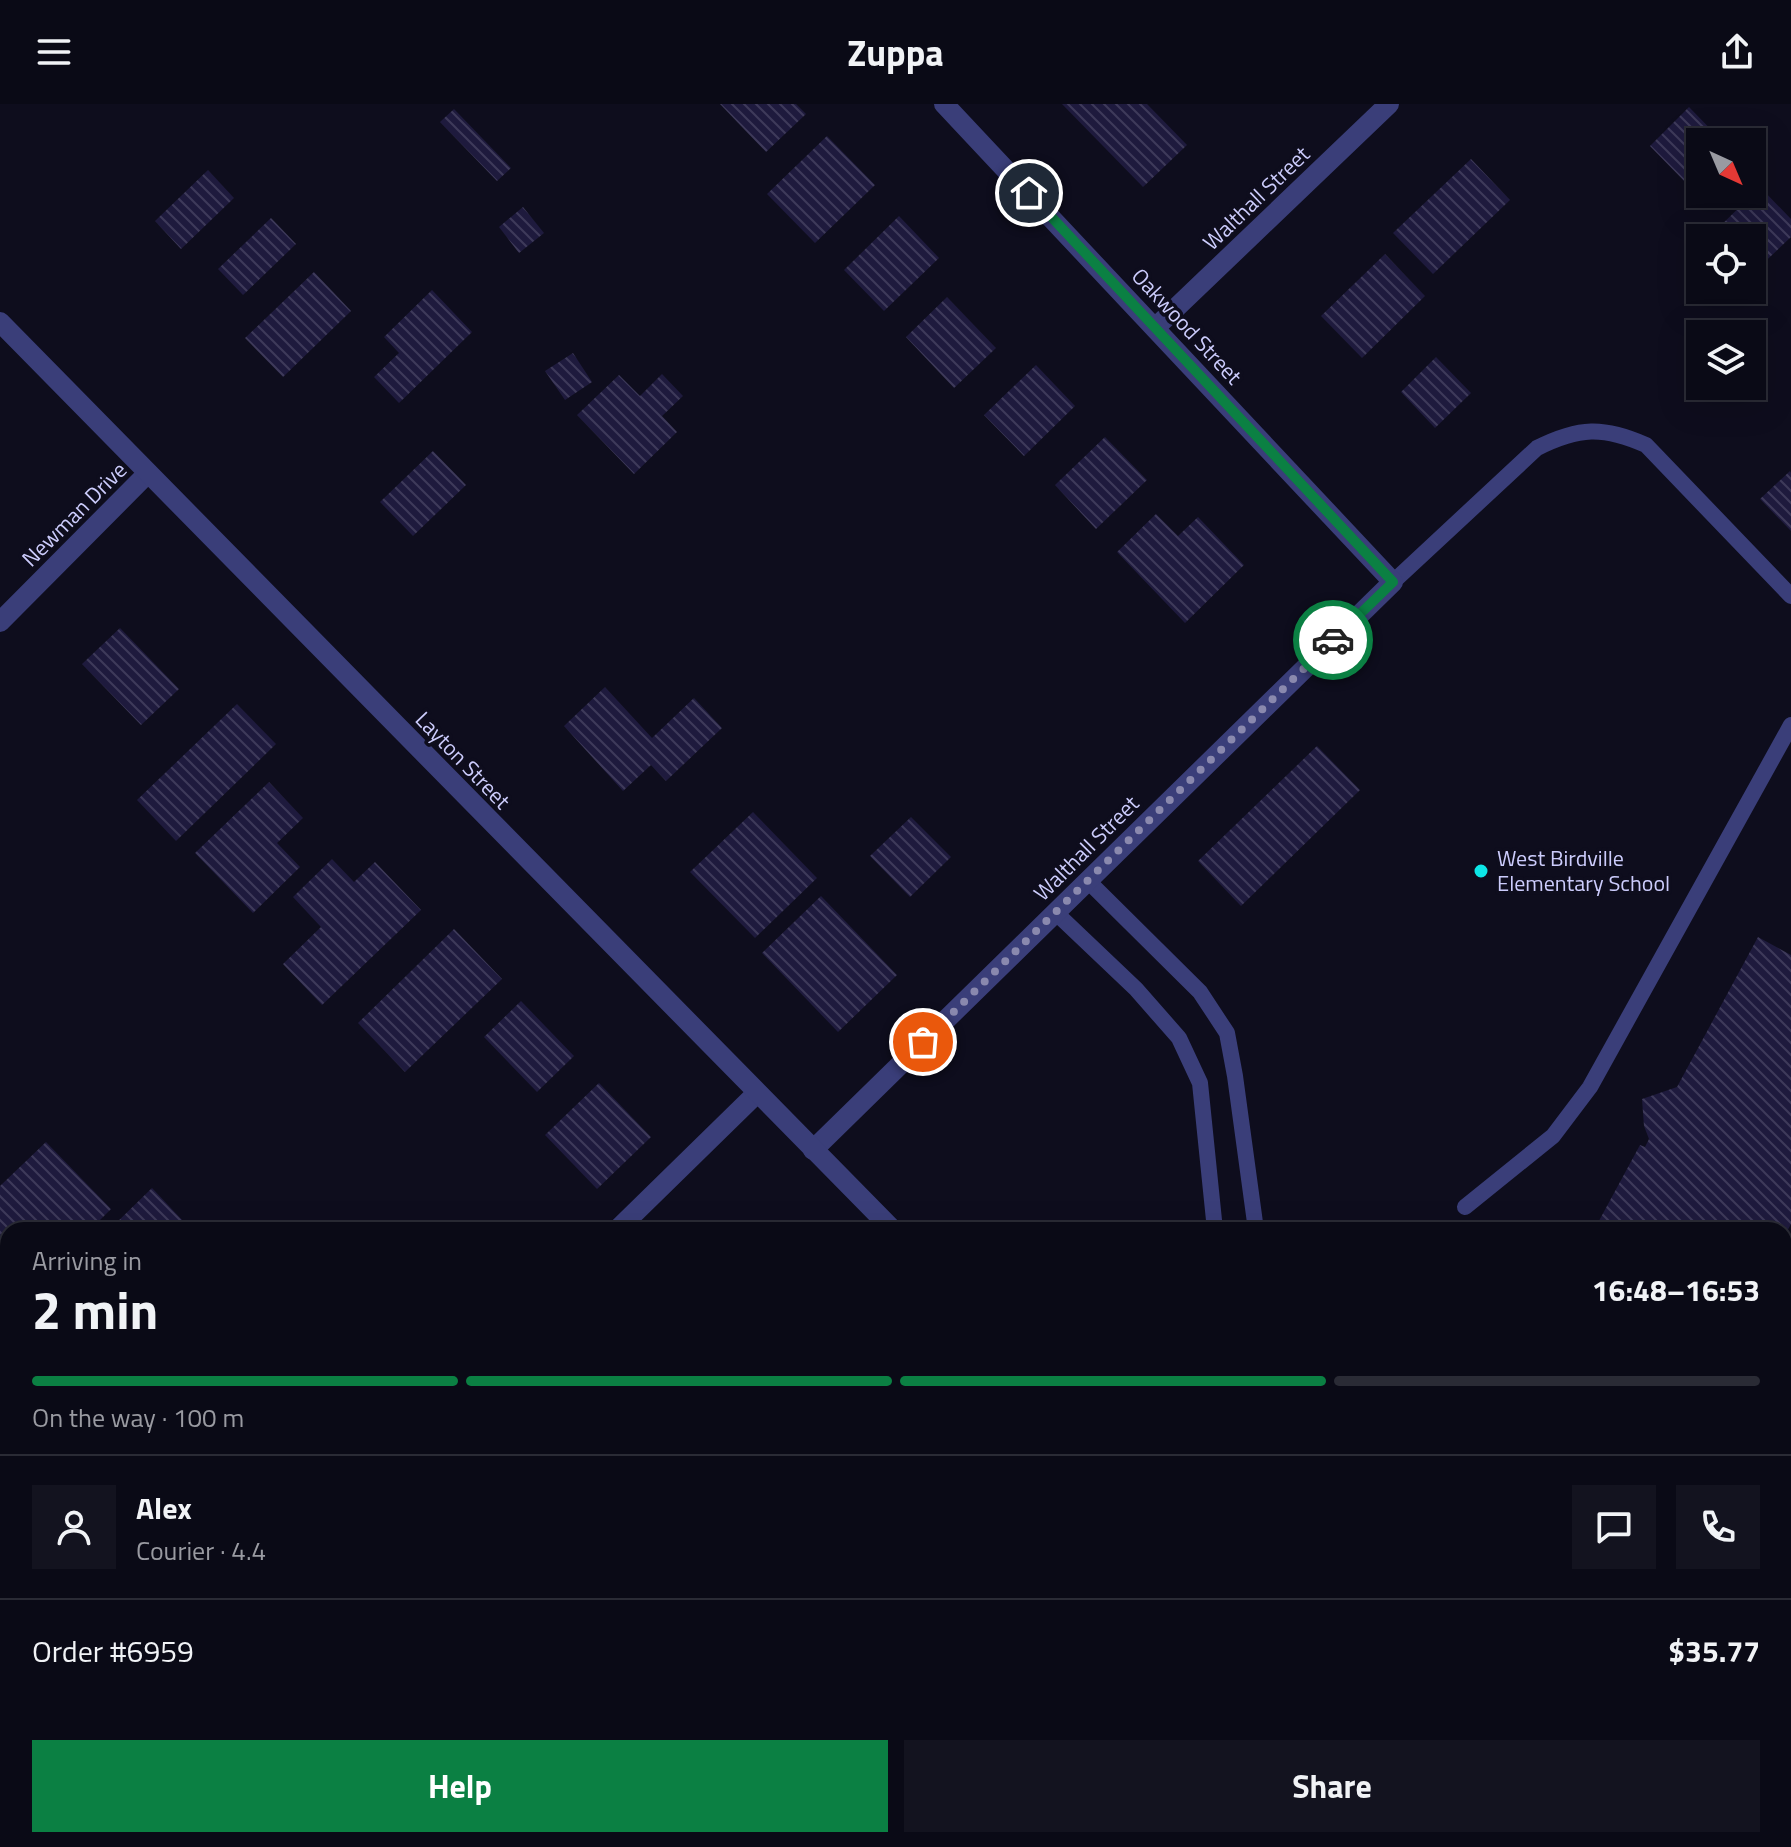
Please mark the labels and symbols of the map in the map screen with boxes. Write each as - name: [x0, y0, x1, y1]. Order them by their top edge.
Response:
- north arrow: [1686, 128, 1766, 208]
- street label: Walthall Street: [1195, 138, 1317, 258]
- pin: [995, 159, 1063, 227]
- street label: Oakwood Street: [1124, 260, 1250, 392]
- street label: Newman Drive: [14, 454, 134, 574]
- courier: [1293, 600, 1373, 680]
- street label: Layton Street: [407, 703, 519, 817]
- street label: Walthall Street: [1025, 787, 1147, 909]
- place label: West Birdville Elementary School: [1497, 841, 1670, 900]
- marker: West Birdville Elementary School: [1472, 862, 1490, 880]
- pin: [889, 1008, 957, 1076]

